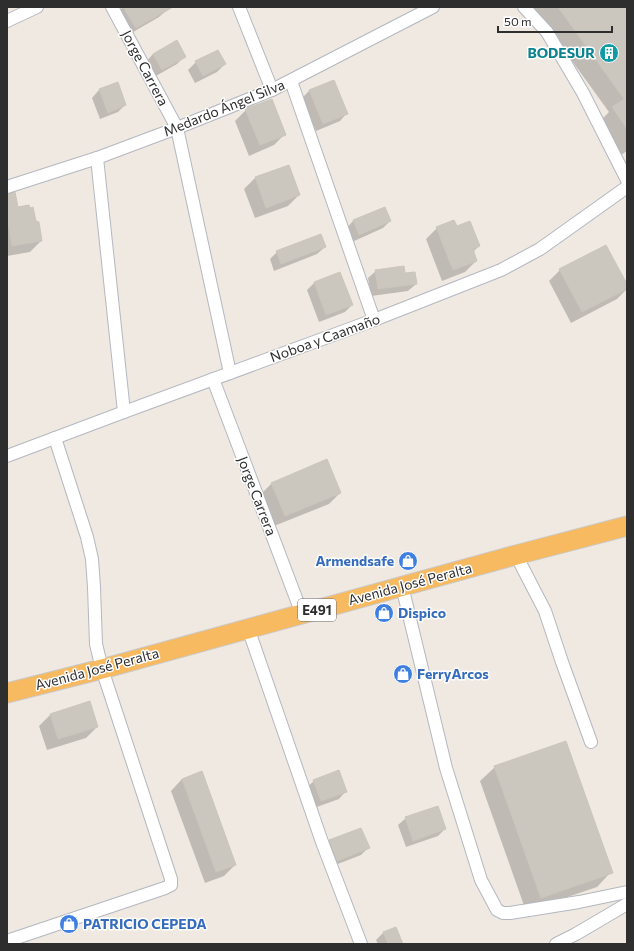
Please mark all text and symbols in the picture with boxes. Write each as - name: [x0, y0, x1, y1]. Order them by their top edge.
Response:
- scale bar: [498, 8, 612, 34]
- text: 50 m: [504, 14, 532, 28]
- street label: Jorge Carrera: [118, 27, 173, 109]
- building icon: BODESUR: [598, 42, 620, 64]
- place label: BODESUR: [527, 44, 595, 61]
- street label: Medardo Ángel Silva: [161, 75, 287, 140]
- street label: Noboa y Caamaño: [268, 310, 382, 365]
- street label: Jorge Carrera: [235, 454, 280, 538]
- shop icon: Armendsafe: [397, 550, 419, 572]
- place label: Armendsafe: [316, 552, 394, 569]
- street label: Avenida José Peralta: [346, 559, 474, 608]
- road number: E491: [298, 599, 336, 621]
- shop icon: Dispico: [373, 602, 395, 624]
- place label: Dispico: [398, 604, 446, 621]
- street label: Avenida José Peralta: [33, 644, 161, 693]
- shop icon: FerryArcos: [392, 663, 414, 685]
- place label: FerryArcos: [417, 665, 489, 682]
- shop icon: PATRICIO CEPEDA: [58, 913, 80, 935]
- place label: PATRICIO CEPEDA: [83, 915, 207, 932]

